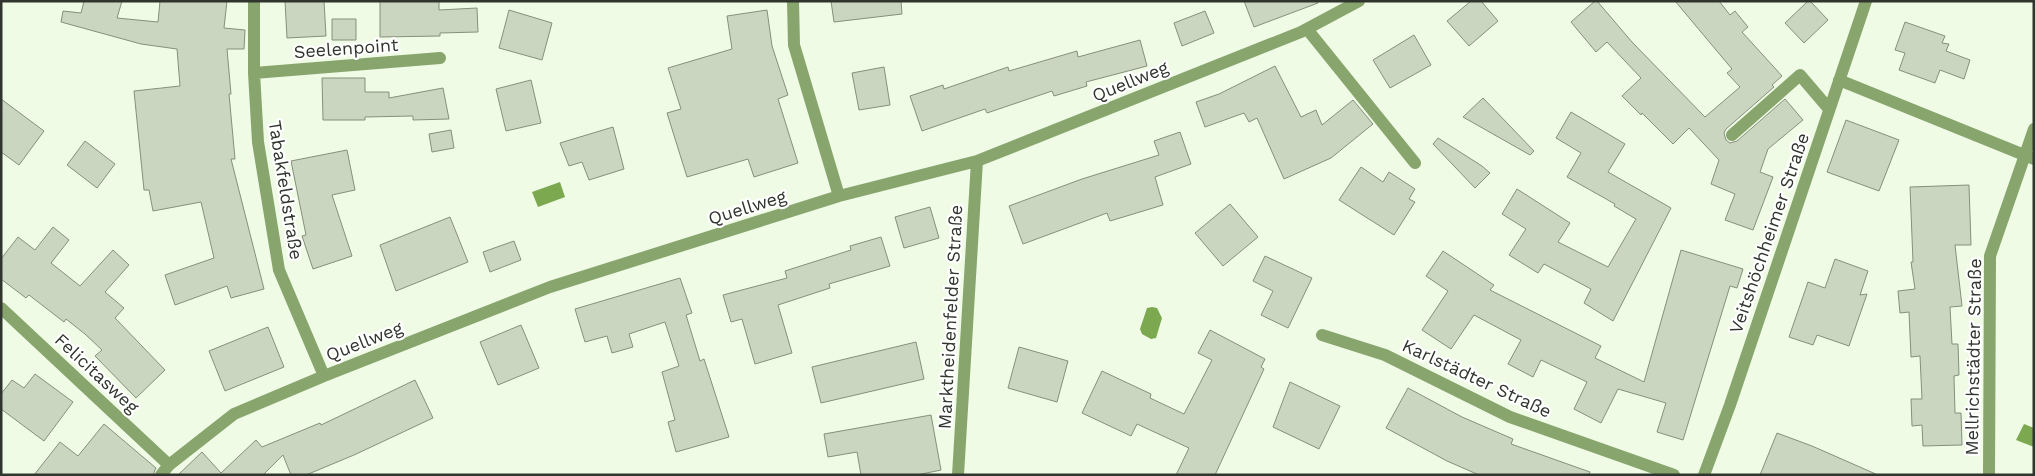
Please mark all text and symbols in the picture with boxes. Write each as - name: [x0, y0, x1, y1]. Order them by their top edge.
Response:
- street label: Seelenpoint: [293, 34, 399, 62]
- street label: Quellweg: [1089, 56, 1172, 106]
- street label: Tabakfeldstraße: [265, 119, 307, 261]
- street label: Veitshöchheimer Straße: [1725, 130, 1813, 336]
- street label: Quellweg: [705, 185, 789, 229]
- street label: Marktheidenfelder Straße: [934, 204, 966, 430]
- street label: Mellrichstädter Straße: [1961, 258, 1985, 456]
- street label: Quellweg: [323, 317, 406, 365]
- street label: Felicitasweg: [51, 329, 144, 417]
- street label: Karlstädter Straße: [1399, 334, 1555, 422]

